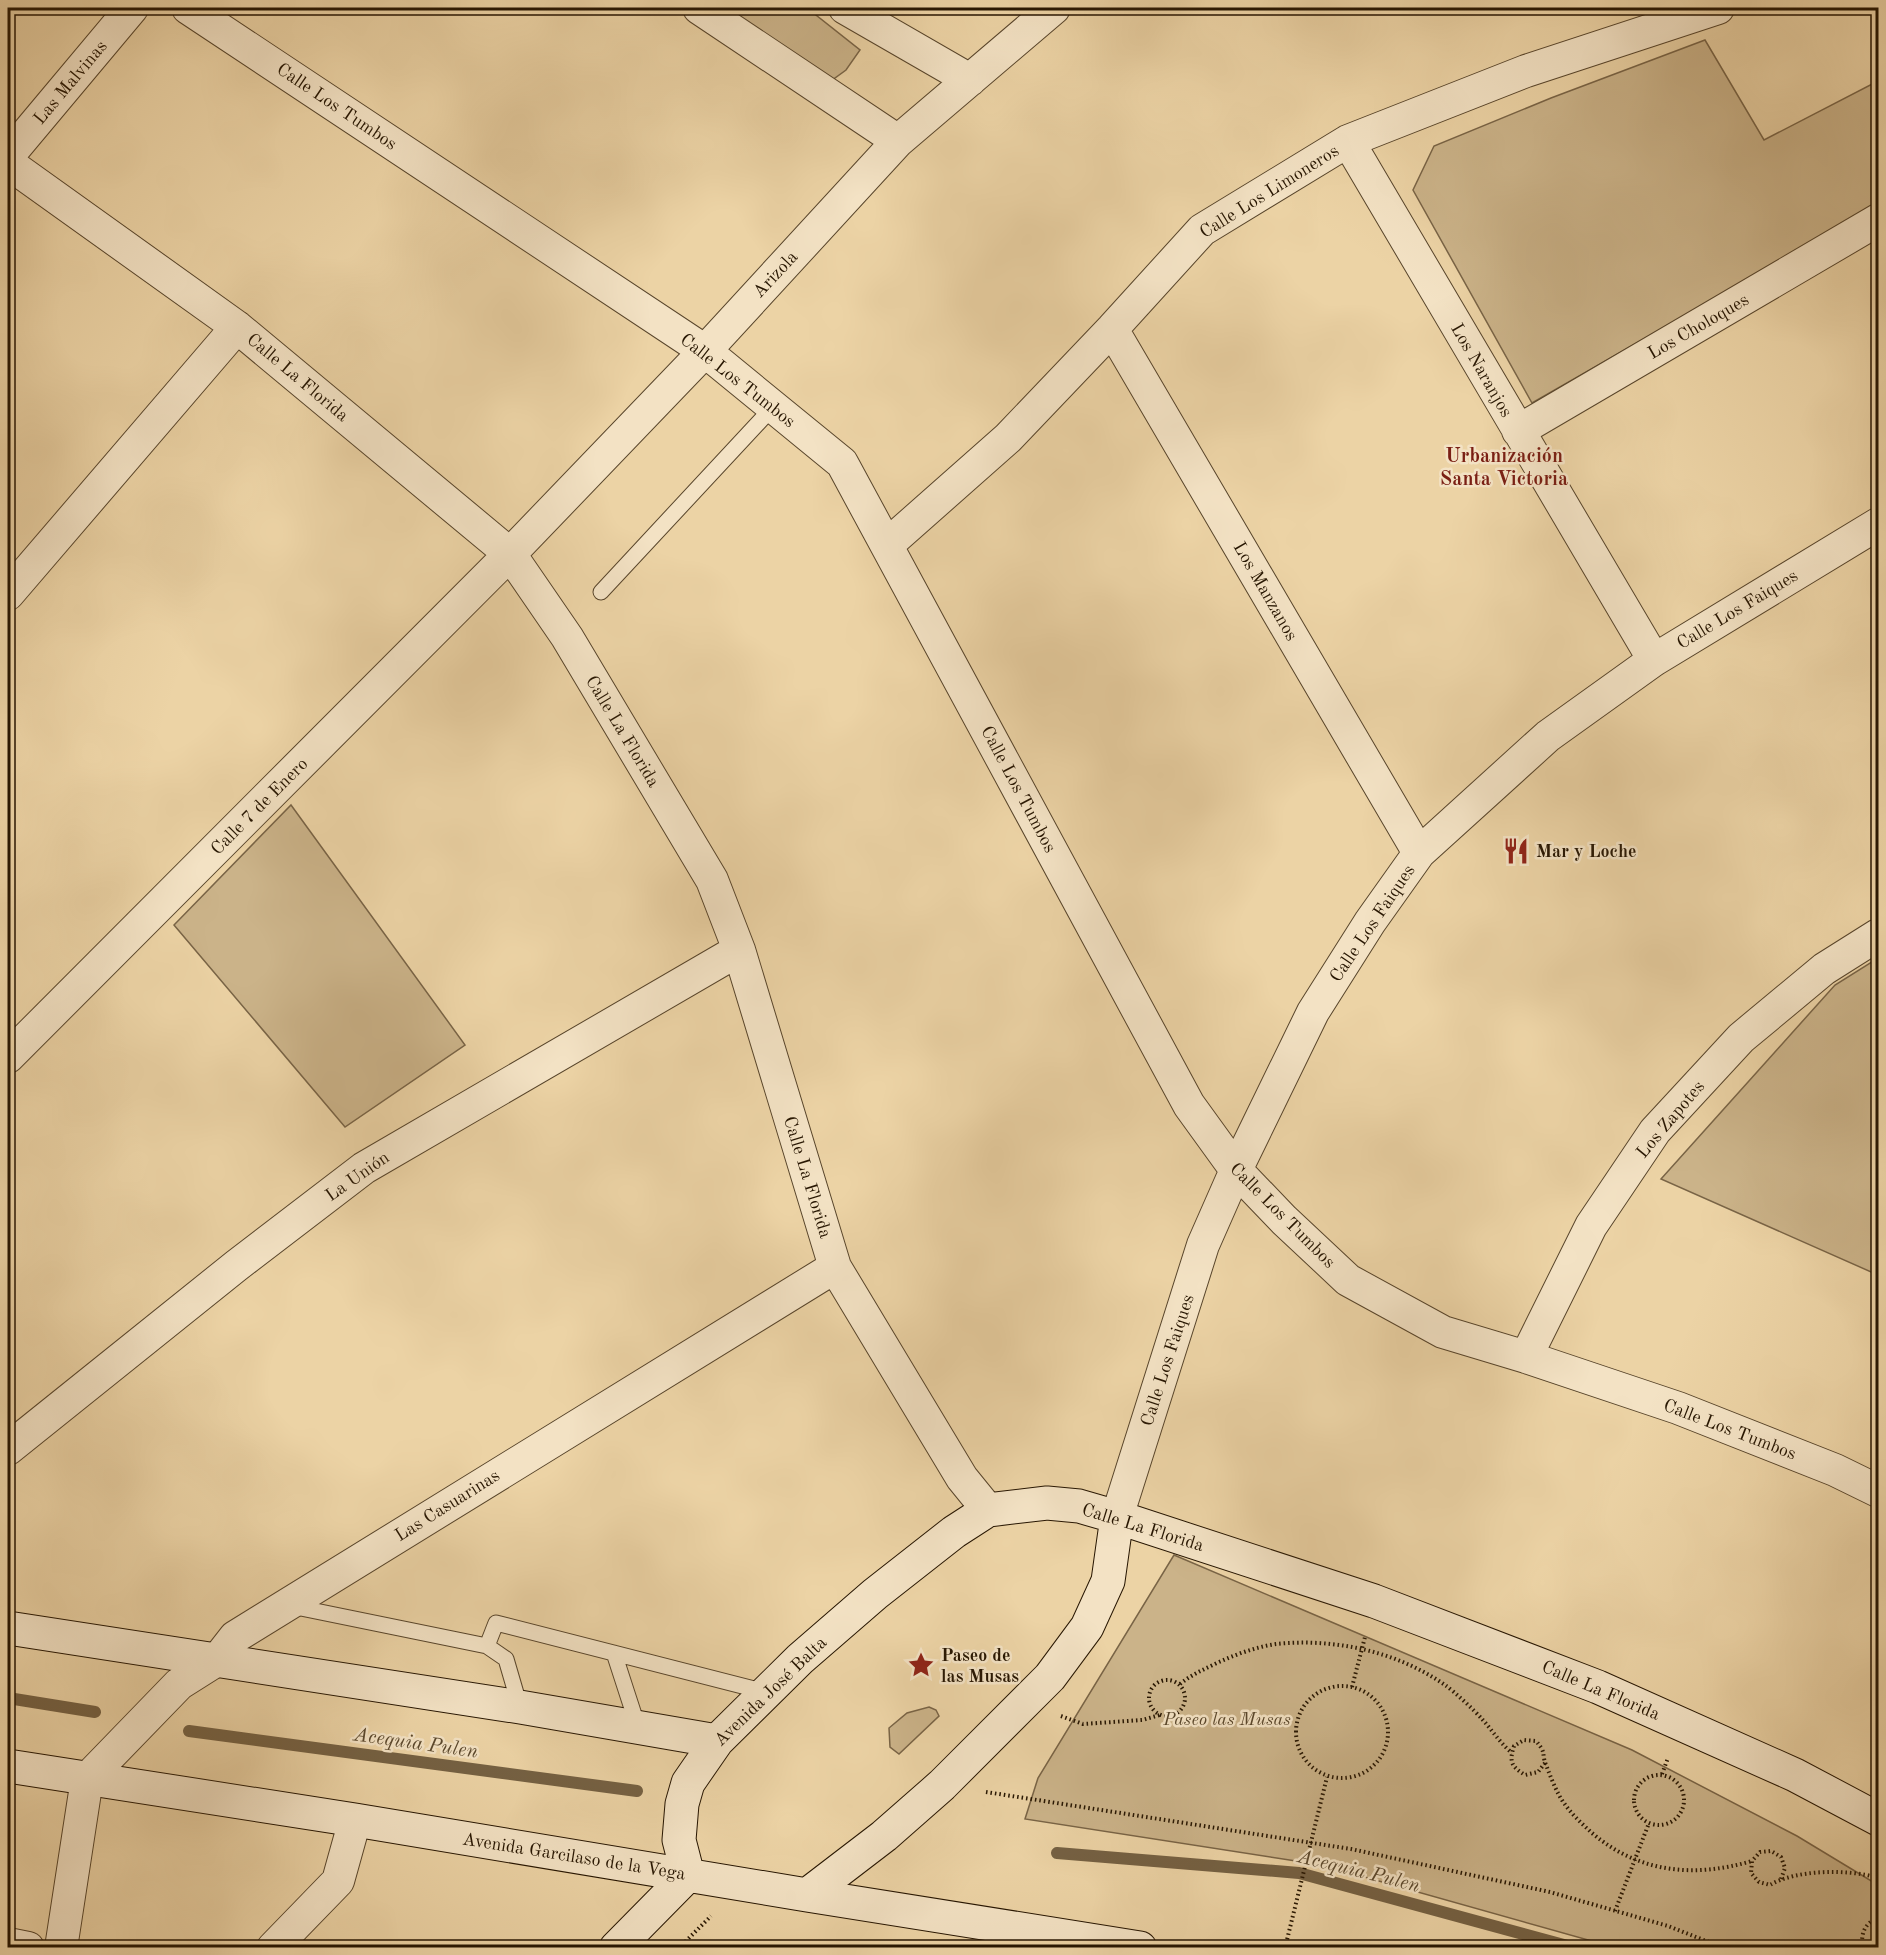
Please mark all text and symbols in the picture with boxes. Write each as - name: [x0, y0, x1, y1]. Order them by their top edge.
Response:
- street label: Las Malvinas: [31, 37, 111, 128]
- street label: Calle Los Tumbos: [273, 60, 400, 154]
- street label: Calle Los Limoneros: [1197, 142, 1342, 242]
- street label: Arizola: [750, 248, 802, 302]
- street label: Los Choloques: [1645, 291, 1752, 363]
- street label: Los Naranjos: [1447, 320, 1515, 421]
- street label: Calle La Florida: [243, 330, 352, 425]
- street label: Calle Los Tumbos: [676, 330, 798, 431]
- district label: Urbanización Santa Victoria: [1440, 447, 1568, 490]
- street label: Los Manzanos: [1230, 539, 1301, 644]
- street label: Calle Los Faiques: [1674, 567, 1801, 653]
- street label: Calle La Florida: [582, 673, 662, 790]
- street label: Calle Los Tumbos: [977, 723, 1059, 856]
- street label: Calle 7 de Enero: [208, 755, 312, 859]
- restaurant icon: Mar y Loche: [1501, 836, 1531, 866]
- place label: Mar y Loche: [1536, 843, 1637, 861]
- street label: Calle Los Faiques: [1327, 861, 1419, 986]
- street label: Los Zapotes: [1633, 1077, 1708, 1162]
- street label: Calle La Florida: [780, 1114, 834, 1240]
- street label: La Unión: [322, 1148, 393, 1205]
- street label: Calle Los Tumbos: [1226, 1160, 1338, 1272]
- street label: Calle Los Faiques: [1138, 1292, 1198, 1428]
- street label: Calle Los Tumbos: [1661, 1396, 1799, 1464]
- street label: Las Casuarinas: [392, 1466, 503, 1545]
- street label: Calle La Florida: [1080, 1501, 1206, 1555]
- street label: Avenida José Balta: [711, 1634, 830, 1750]
- place label: Paseo de las Musas: [941, 1647, 1019, 1686]
- place icon: Paseo de las Musas: [906, 1650, 936, 1680]
- street label: Calle La Florida: [1539, 1658, 1662, 1724]
- park label: Paseo las Musas: [1162, 1711, 1291, 1729]
- water label: Acequia Pulen: [351, 1725, 479, 1763]
- street label: Avenida Garcilaso de la Vega: [461, 1830, 687, 1884]
- water label: Acequia Pulen: [1294, 1847, 1422, 1897]

